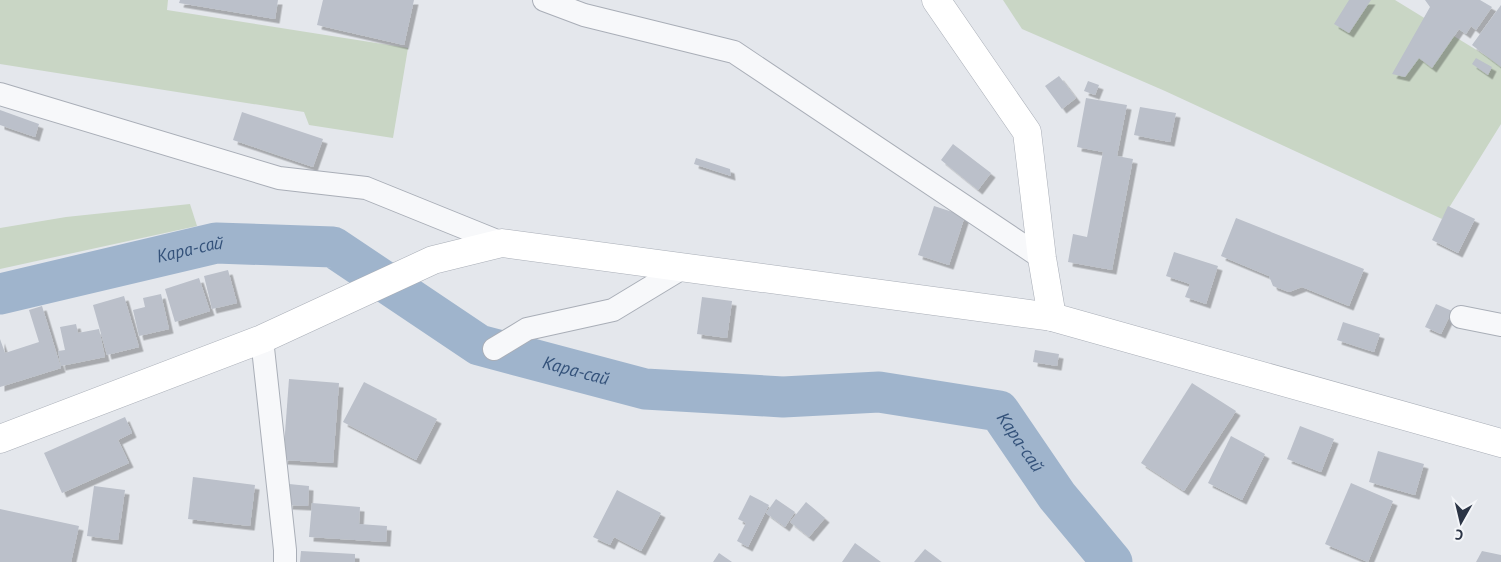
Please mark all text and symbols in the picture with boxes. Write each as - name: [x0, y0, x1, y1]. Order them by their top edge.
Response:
- water label: Кара-сай: [154, 231, 223, 268]
- water label: Кара-сай: [540, 350, 612, 390]
- water label: Кара-сай: [992, 407, 1049, 476]
- north arrow: [1436, 497, 1486, 547]
- text: С: [1454, 525, 1464, 544]

